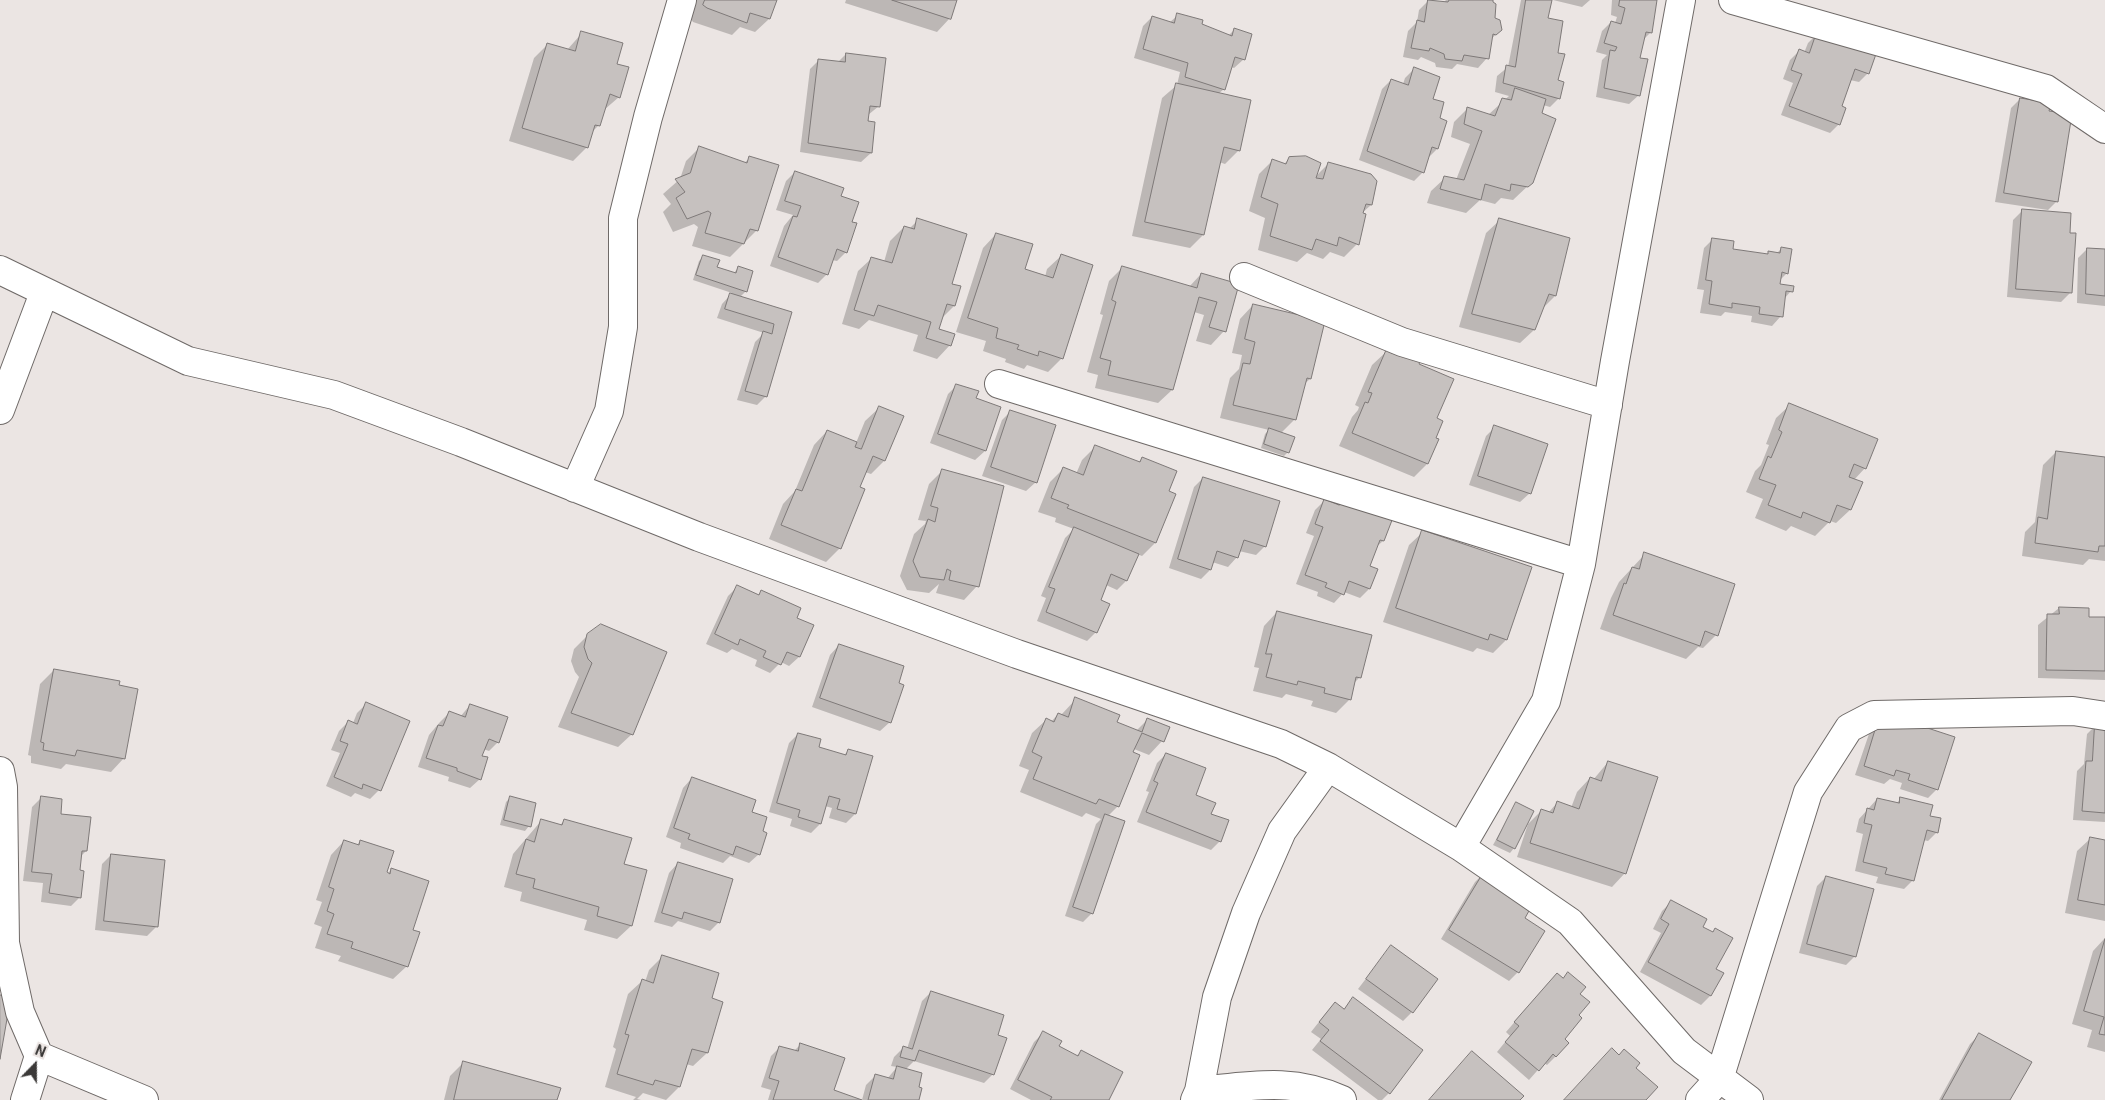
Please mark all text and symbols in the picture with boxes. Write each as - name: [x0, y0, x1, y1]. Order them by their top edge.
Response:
- north arrow: [10, 1040, 60, 1090]
- text: N: [33, 1042, 48, 1060]

